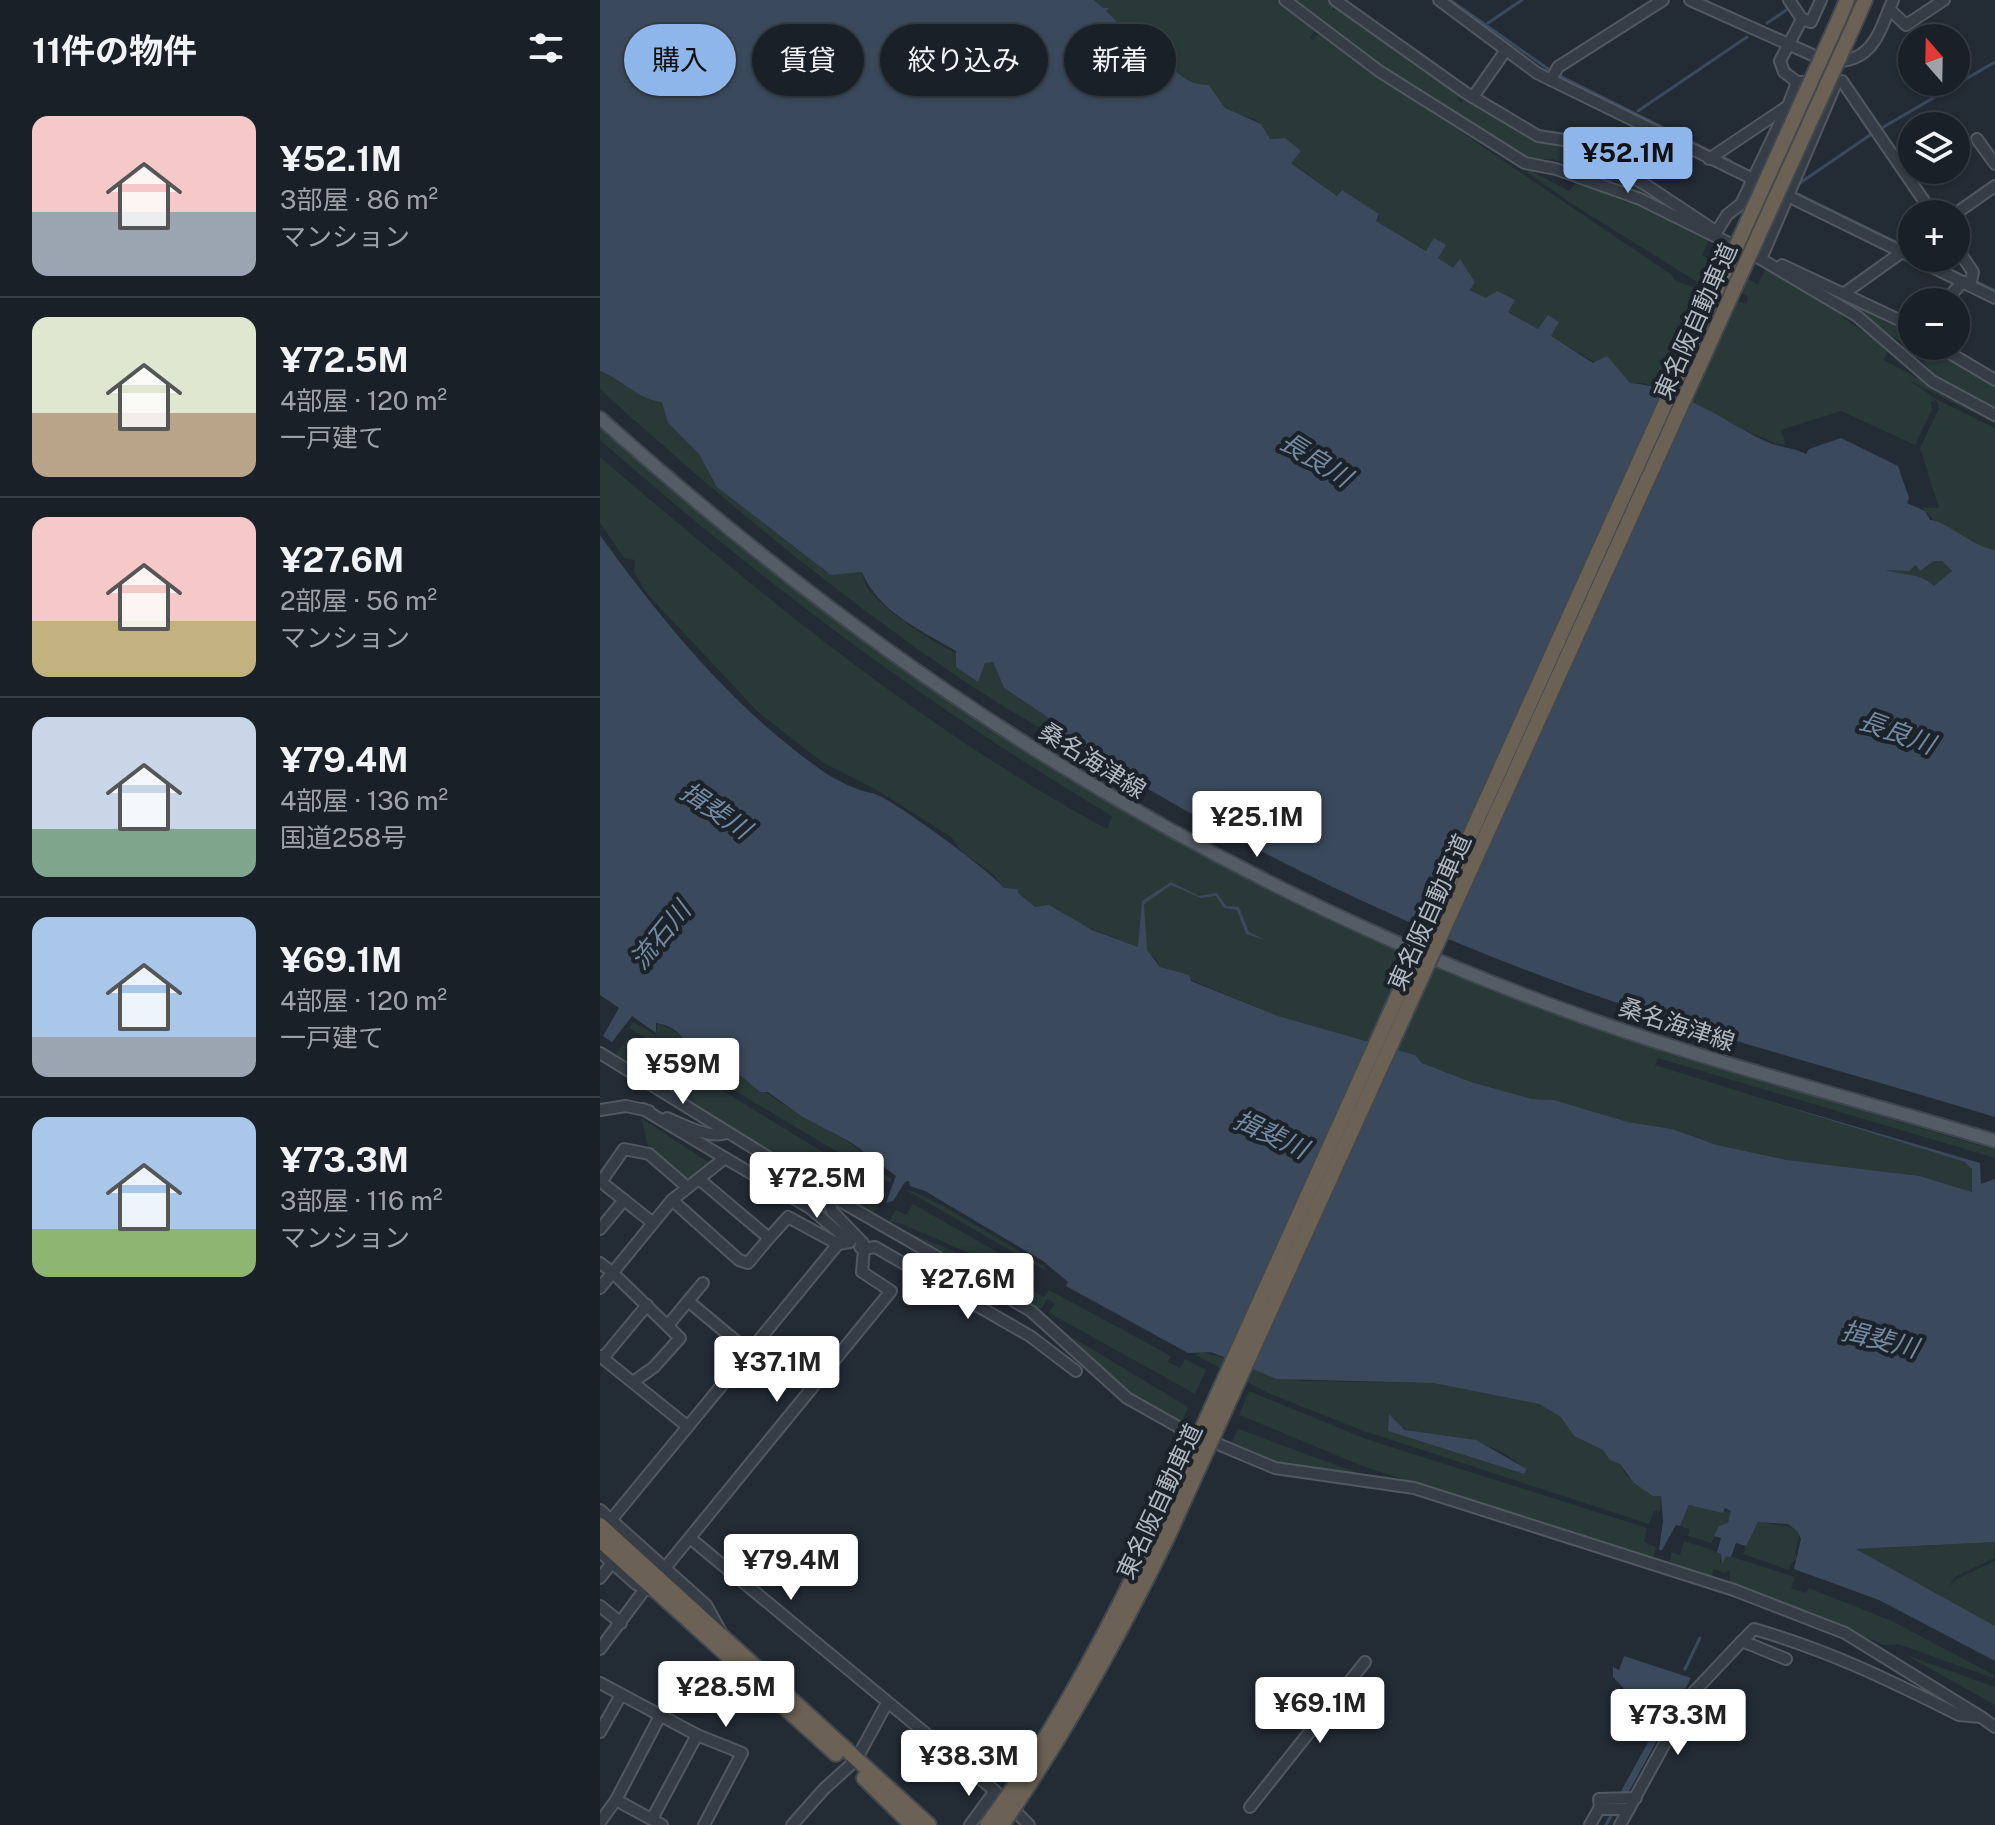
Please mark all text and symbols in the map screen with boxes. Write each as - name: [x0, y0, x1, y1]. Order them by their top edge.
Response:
- chip: 購入: [624, 24, 736, 96]
- chip: 賃貸: [752, 24, 864, 96]
- chip: 絞り込み: [880, 24, 1048, 96]
- chip: 新着: [1064, 24, 1176, 96]
- north arrow: [1898, 24, 1970, 96]
- map controls: [1898, 24, 1970, 360]
- icon: filters: [524, 26, 568, 70]
- text: 11件の物件: [32, 31, 197, 71]
- button: layers: [1898, 112, 1970, 184]
- pin: ¥52.1M: [1563, 127, 1693, 195]
- text: ¥52.1M: [1581, 137, 1675, 168]
- text: ¥52.1M: [280, 139, 402, 179]
- icon: home: [96, 148, 192, 244]
- text: 3部屋 · 86 m²: [280, 184, 438, 215]
- button: +: [1898, 200, 1970, 272]
- text: マンション: [280, 221, 410, 252]
- street label: 東名阪自動車道: [1648, 239, 1742, 403]
- button: −: [1898, 288, 1970, 360]
- text: ¥72.5M: [280, 340, 409, 380]
- icon: home: [96, 349, 192, 445]
- text: 4部屋 · 120 m²: [280, 385, 447, 416]
- text: 一戸建て: [280, 422, 384, 453]
- water label: 長良川: [1275, 425, 1360, 494]
- text: ¥27.6M: [280, 540, 404, 580]
- icon: home: [96, 549, 192, 645]
- text: 2部屋 · 56 m²: [280, 585, 437, 616]
- text: マンション: [280, 622, 410, 653]
- water label: 長良川: [1855, 704, 1942, 761]
- street label: 桑名海津線: [1035, 716, 1151, 804]
- text: ¥79.4M: [280, 740, 408, 780]
- icon: home: [96, 749, 192, 845]
- water label: 揖斐川: [675, 775, 759, 846]
- text: 4部屋 · 136 m²: [280, 785, 448, 816]
- pin: ¥25.1M: [1192, 791, 1322, 859]
- text: ¥25.1M: [1210, 801, 1304, 832]
- text: 国道258号: [280, 822, 407, 853]
- street label: 東名阪自動車道: [1382, 830, 1476, 994]
- water label: 流石川: [623, 893, 698, 975]
- text: ¥69.1M: [280, 940, 402, 980]
- icon: home: [96, 949, 192, 1045]
- text: 4部屋 · 120 m²: [280, 985, 447, 1016]
- street label: 桑名海津線: [1616, 992, 1738, 1056]
- text: 一戸建て: [280, 1022, 384, 1053]
- pin: ¥59M: [636, 1038, 730, 1106]
- text: ¥59M: [645, 1048, 721, 1079]
- water label: 揖斐川: [1229, 1103, 1316, 1166]
- text: ¥73.3M: [280, 1140, 409, 1180]
- icon: home: [96, 1149, 192, 1245]
- pin: ¥72.5M: [752, 1152, 882, 1220]
- text: ¥72.5M: [768, 1162, 866, 1193]
- text: 3部屋 · 116 m²: [280, 1185, 443, 1216]
- text: マンション: [280, 1222, 410, 1253]
- pin: ¥27.6M: [903, 1253, 1033, 1321]
- text: ¥27.6M: [921, 1263, 1016, 1294]
- water label: 揖斐川: [1838, 1315, 1924, 1364]
- pin: ¥37.1M: [712, 1336, 842, 1404]
- text: ¥37.1M: [732, 1346, 822, 1377]
- street label: 東名阪自動車道: [1111, 1419, 1207, 1583]
- pin: ¥79.4M: [726, 1534, 856, 1602]
- text: ¥79.4M: [742, 1544, 840, 1575]
- pin: ¥28.5M: [661, 1661, 791, 1729]
- text: ¥28.5M: [676, 1671, 776, 1702]
- pin: ¥69.1M: [1255, 1677, 1385, 1745]
- text: ¥69.1M: [1273, 1687, 1367, 1718]
- pin: ¥73.3M: [1613, 1689, 1743, 1757]
- text: ¥73.3M: [1629, 1699, 1727, 1730]
- pin: ¥38.3M: [904, 1730, 1034, 1798]
- text: ¥38.3M: [919, 1740, 1019, 1771]

